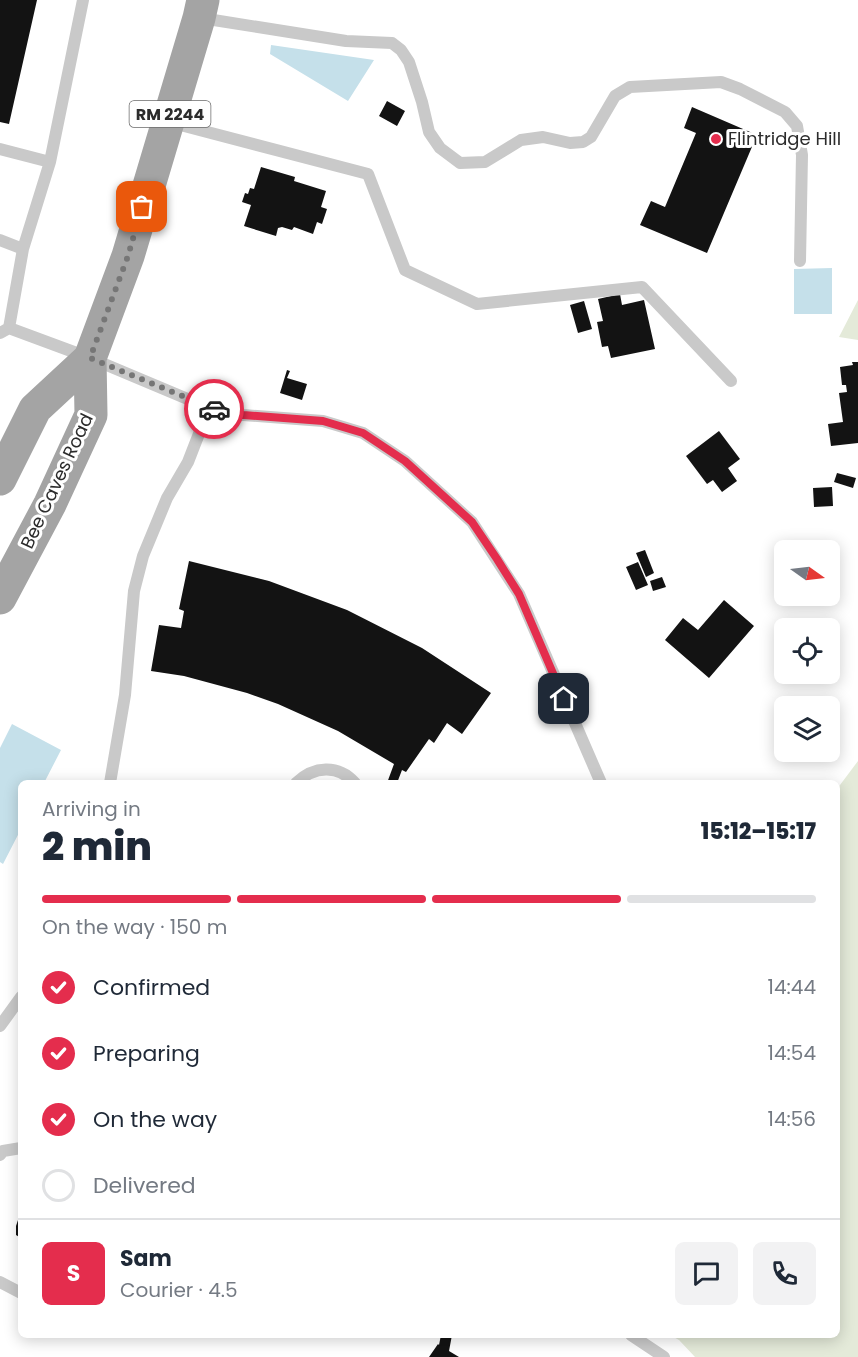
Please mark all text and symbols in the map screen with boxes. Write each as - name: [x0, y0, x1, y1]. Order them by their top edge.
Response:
- road number: RM 2244: [130, 101, 210, 127]
- place label: Flintridge Hill: [728, 126, 841, 151]
- marker: Flintridge Hill: [709, 132, 723, 146]
- pin: [116, 181, 167, 232]
- icon: bag: [125, 190, 158, 223]
- courier: [184, 379, 244, 439]
- icon: car: [198, 393, 231, 426]
- street label: Bee Caves Road: [14, 409, 99, 552]
- north arrow: [774, 540, 840, 606]
- map controls: [774, 540, 840, 762]
- button: locate: [774, 618, 840, 684]
- pin: [538, 673, 589, 724]
- icon: home: [547, 682, 580, 715]
- button: layers: [774, 696, 840, 762]
- text: Arriving in: [42, 795, 141, 823]
- text: 15:12–15:17: [701, 816, 816, 847]
- text: 2 min: [42, 819, 152, 874]
- text: On the way · 150 m: [42, 913, 227, 941]
- icon: check: [42, 971, 75, 1004]
- text: Confirmed: [93, 972, 210, 1003]
- text: 14:44: [768, 973, 816, 1001]
- icon: check: [42, 1037, 75, 1070]
- text: Preparing: [93, 1038, 200, 1069]
- text: 14:54: [768, 1039, 816, 1067]
- icon: check: [42, 1103, 75, 1136]
- text: On the way: [93, 1104, 217, 1135]
- text: 14:56: [768, 1105, 816, 1133]
- text: Delivered: [93, 1170, 196, 1201]
- button: chat: [675, 1242, 738, 1305]
- button: phone: [753, 1242, 816, 1305]
- text: Sam: [120, 1243, 172, 1274]
- text: S: [67, 1258, 80, 1289]
- text: Courier · 4.5: [120, 1276, 238, 1304]

